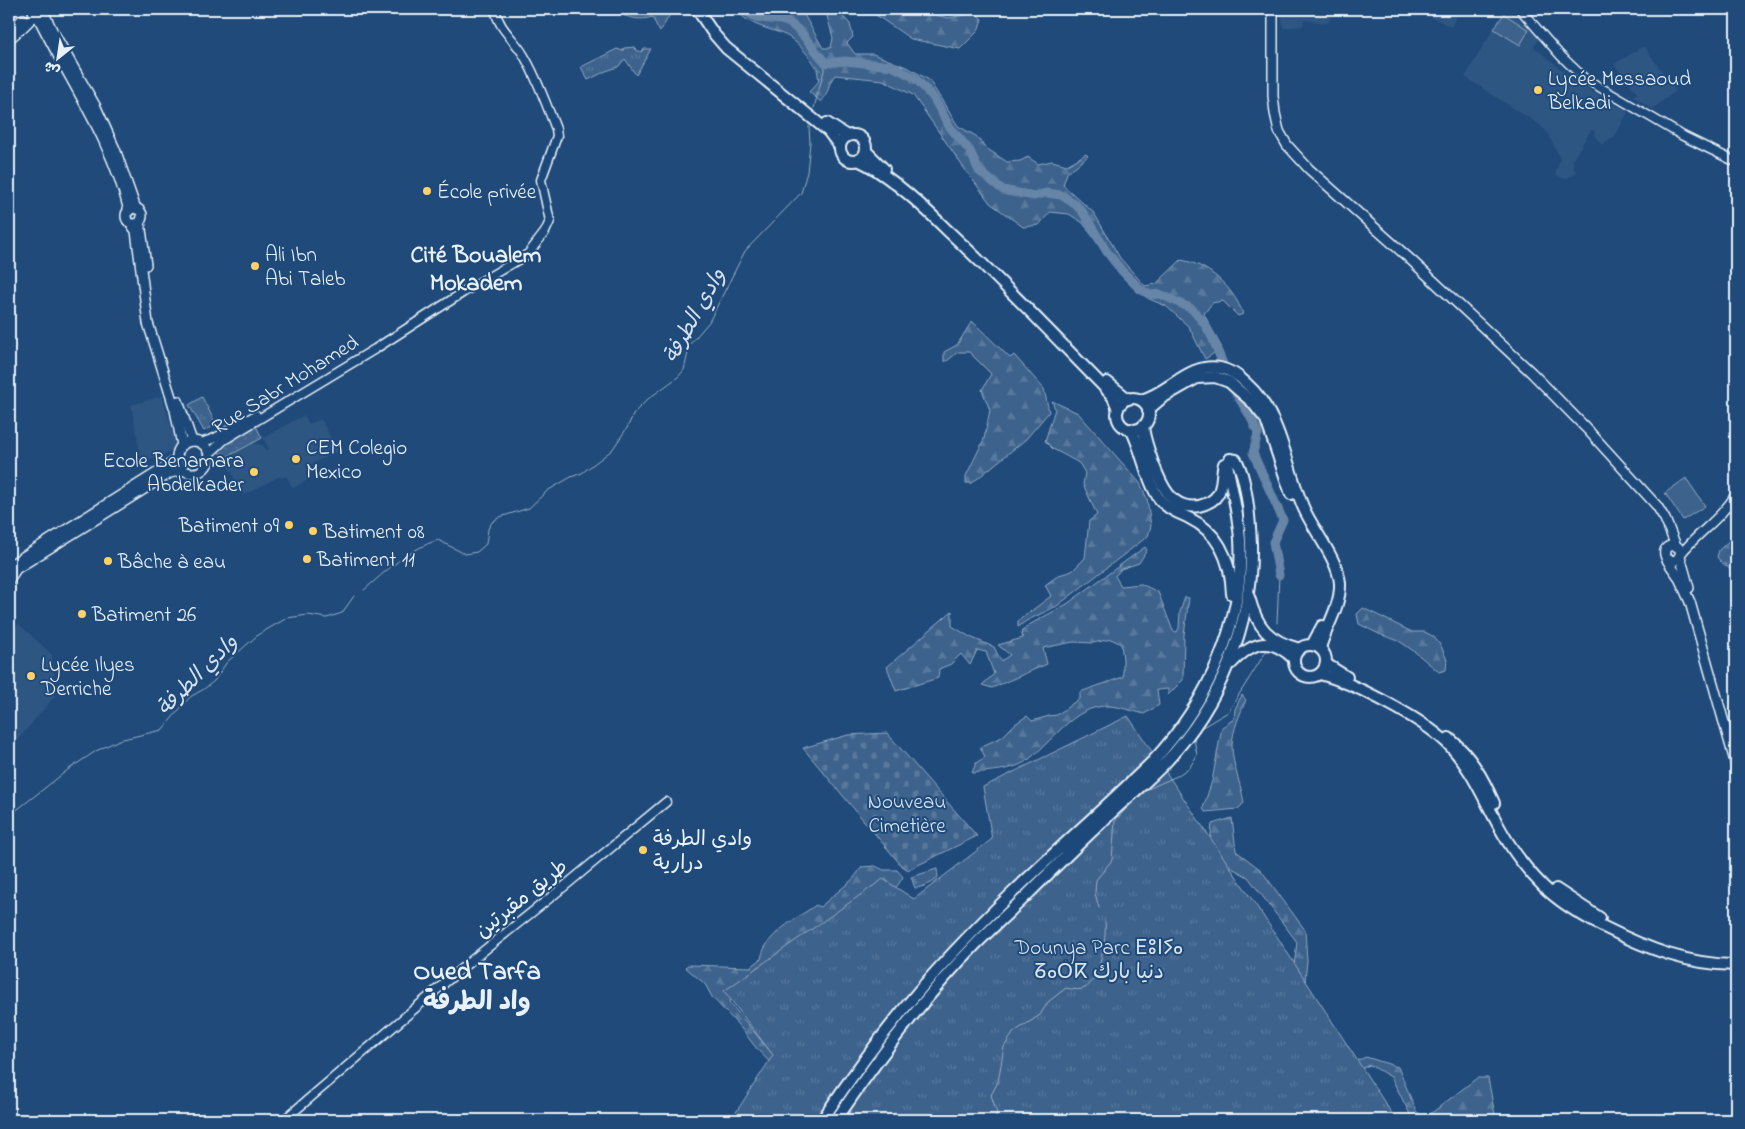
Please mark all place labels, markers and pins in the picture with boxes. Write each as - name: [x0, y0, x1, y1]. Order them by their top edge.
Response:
- place label: Lycée Messaoud Belkadi: [1547, 65, 1691, 119]
- marker: Lycée Messaoud Belkadi: [1532, 84, 1544, 96]
- place label: École privée: [437, 178, 537, 208]
- marker: École privée: [421, 185, 433, 197]
- place label: Ali Ibn Abi Taleb: [265, 241, 345, 295]
- marker: Ali Ibn Abi Taleb: [249, 260, 261, 272]
- place label: CEM Colegio Mexico: [306, 434, 407, 488]
- place label: Ecole Benamara Abdelkader: [103, 447, 244, 501]
- marker: CEM Colegio Mexico: [290, 453, 302, 465]
- marker: Ecole Benamara Abdelkader: [248, 466, 260, 478]
- place label: Batiment 09: [178, 512, 280, 542]
- place label: Batiment 08: [322, 518, 425, 548]
- marker: Batiment 09: [283, 519, 295, 531]
- marker: Batiment 08: [307, 525, 319, 537]
- place label: Batiment 11: [316, 546, 415, 576]
- place label: Bâche à eau: [117, 548, 226, 578]
- marker: Batiment 11: [301, 553, 313, 565]
- marker: Bâche à eau: [102, 555, 114, 567]
- place label: Batiment 26: [91, 601, 196, 631]
- marker: Batiment 26: [76, 608, 88, 620]
- place label: Lycée Ilyes Derriche: [40, 651, 135, 705]
- marker: Lycée Ilyes Derriche: [25, 670, 37, 682]
- place label: وادي الطرفة درارية: [653, 825, 752, 879]
- marker: وادي الطرفة درارية: [637, 844, 649, 856]

